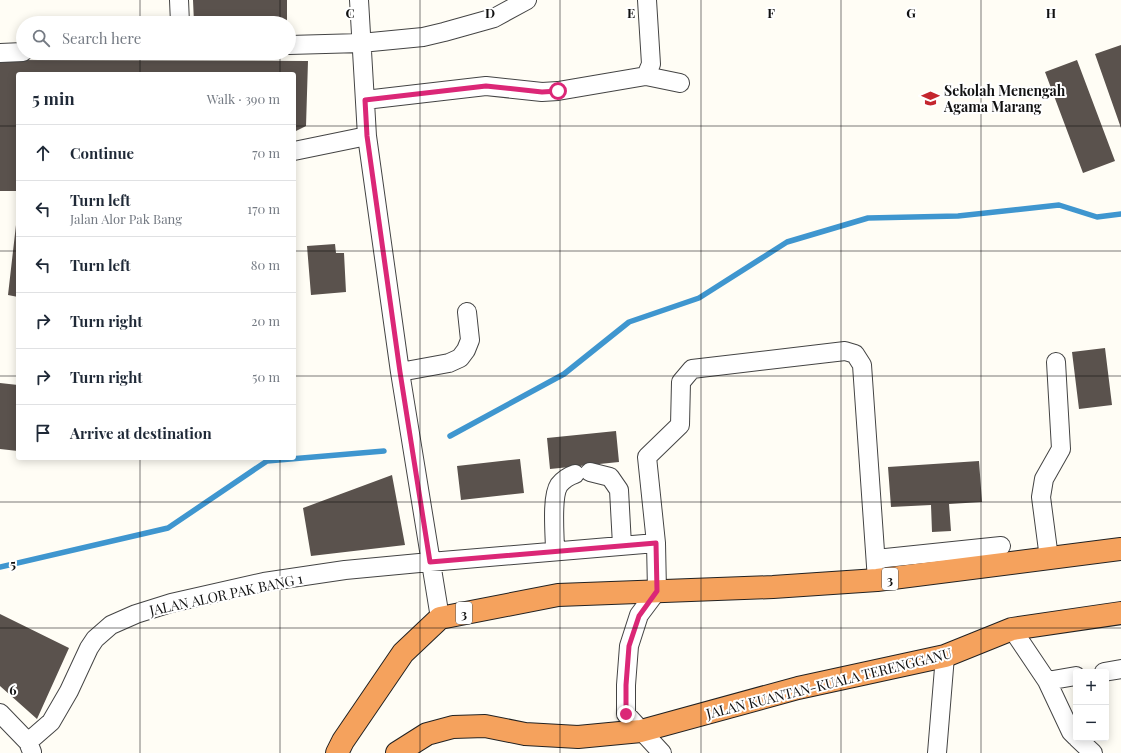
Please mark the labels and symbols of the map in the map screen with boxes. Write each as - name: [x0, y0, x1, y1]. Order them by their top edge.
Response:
- text: C: [345, 4, 355, 21]
- text: D: [485, 4, 495, 21]
- text: E: [627, 4, 635, 21]
- text: F: [767, 4, 775, 21]
- text: G: [906, 4, 916, 21]
- text: H: [1046, 4, 1056, 21]
- place label: Sekolah Menengah Agama Marang: [943, 81, 1066, 116]
- route start: [549, 82, 567, 100]
- school or university icon: Sekolah Menengah Agama Marang: [921, 88, 941, 108]
- text: 5: [10, 555, 16, 572]
- street label: JALAN ALOR PAK BANG 1: [147, 568, 304, 620]
- road number: 3: [882, 568, 898, 590]
- road number: 3: [456, 602, 472, 624]
- street label: JALAN KUANTAN-KUALA TERENGGANU: [703, 643, 954, 723]
- text: 6: [9, 681, 17, 698]
- route end: [617, 705, 635, 723]

